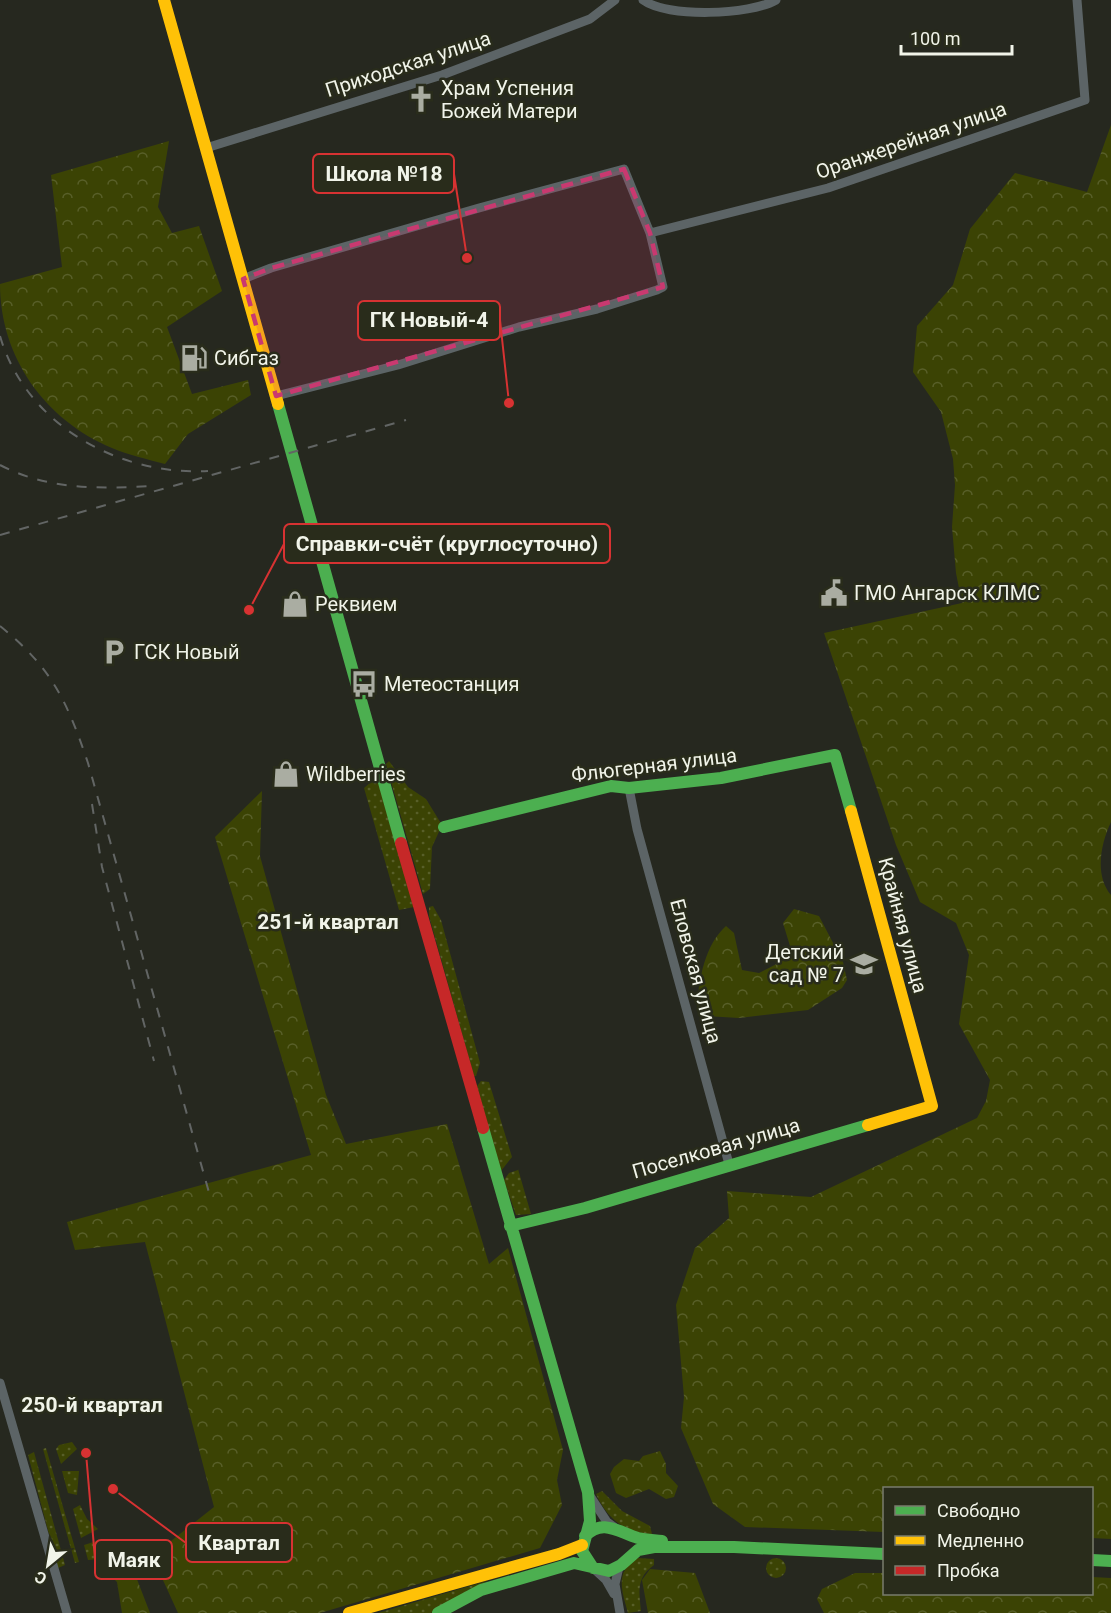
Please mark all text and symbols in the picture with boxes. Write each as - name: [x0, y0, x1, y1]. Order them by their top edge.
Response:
- scale bar: [901, 18, 1012, 56]
- street label: Приходская улица: [322, 26, 494, 102]
- text: 100 m: [910, 28, 961, 49]
- place label: Храм Успения Божей Матери: [441, 76, 577, 123]
- church icon: Храм Успения Божей Матери: [406, 84, 436, 114]
- street label: Оранжерейная улица: [813, 96, 1009, 184]
- callout: Школа №18: [313, 154, 454, 193]
- text: Школа №18: [326, 162, 442, 186]
- callout: ГК Новый-4: [358, 301, 500, 340]
- text: ГК Новый-4: [370, 308, 488, 332]
- fuel station icon: Сибгаз: [179, 343, 209, 373]
- place label: Сибгаз: [214, 346, 279, 370]
- callout: Справки-счёт (круглосуточно): [284, 524, 610, 563]
- text: Справки-счёт (круглосуточно): [296, 532, 598, 556]
- public building icon: ГМО Ангарск КЛМС: [819, 578, 849, 608]
- place label: ГМО Ангарск КЛМС: [854, 581, 1040, 605]
- shop icon: Реквием: [280, 589, 310, 619]
- place label: Реквием: [315, 592, 397, 616]
- parking icon: ГСК Новый: [99, 637, 129, 667]
- place label: ГСК Новый: [134, 640, 239, 664]
- bus stop icon: Метеостанция: [349, 669, 379, 699]
- place label: Метеостанция: [384, 672, 520, 696]
- street label: Флюгерная улица: [570, 743, 738, 787]
- shop icon: Wildberries: [271, 759, 301, 789]
- place label: Wildberries: [306, 762, 406, 786]
- street label: Крайняя улица: [873, 854, 933, 996]
- street label: Еловская улица: [665, 896, 727, 1046]
- district label: 251-й квартал: [257, 910, 399, 934]
- place label: Детский сад № 7: [765, 940, 844, 987]
- school or university icon: Детский сад № 7: [849, 949, 879, 979]
- street label: Поселковая улица: [629, 1113, 803, 1183]
- district label: 250-й квартал: [21, 1393, 163, 1417]
- legend: [883, 1487, 1093, 1595]
- text: Свободно: [937, 1500, 1020, 1521]
- callout: Квартал: [186, 1523, 292, 1562]
- text: Медленно: [937, 1530, 1024, 1551]
- text: Квартал: [198, 1531, 280, 1555]
- north arrow: [18, 1535, 78, 1595]
- callout: Маяк: [95, 1540, 172, 1579]
- text: Маяк: [107, 1548, 161, 1572]
- text: Пробка: [937, 1560, 1000, 1581]
- text: С: [31, 1567, 50, 1588]

